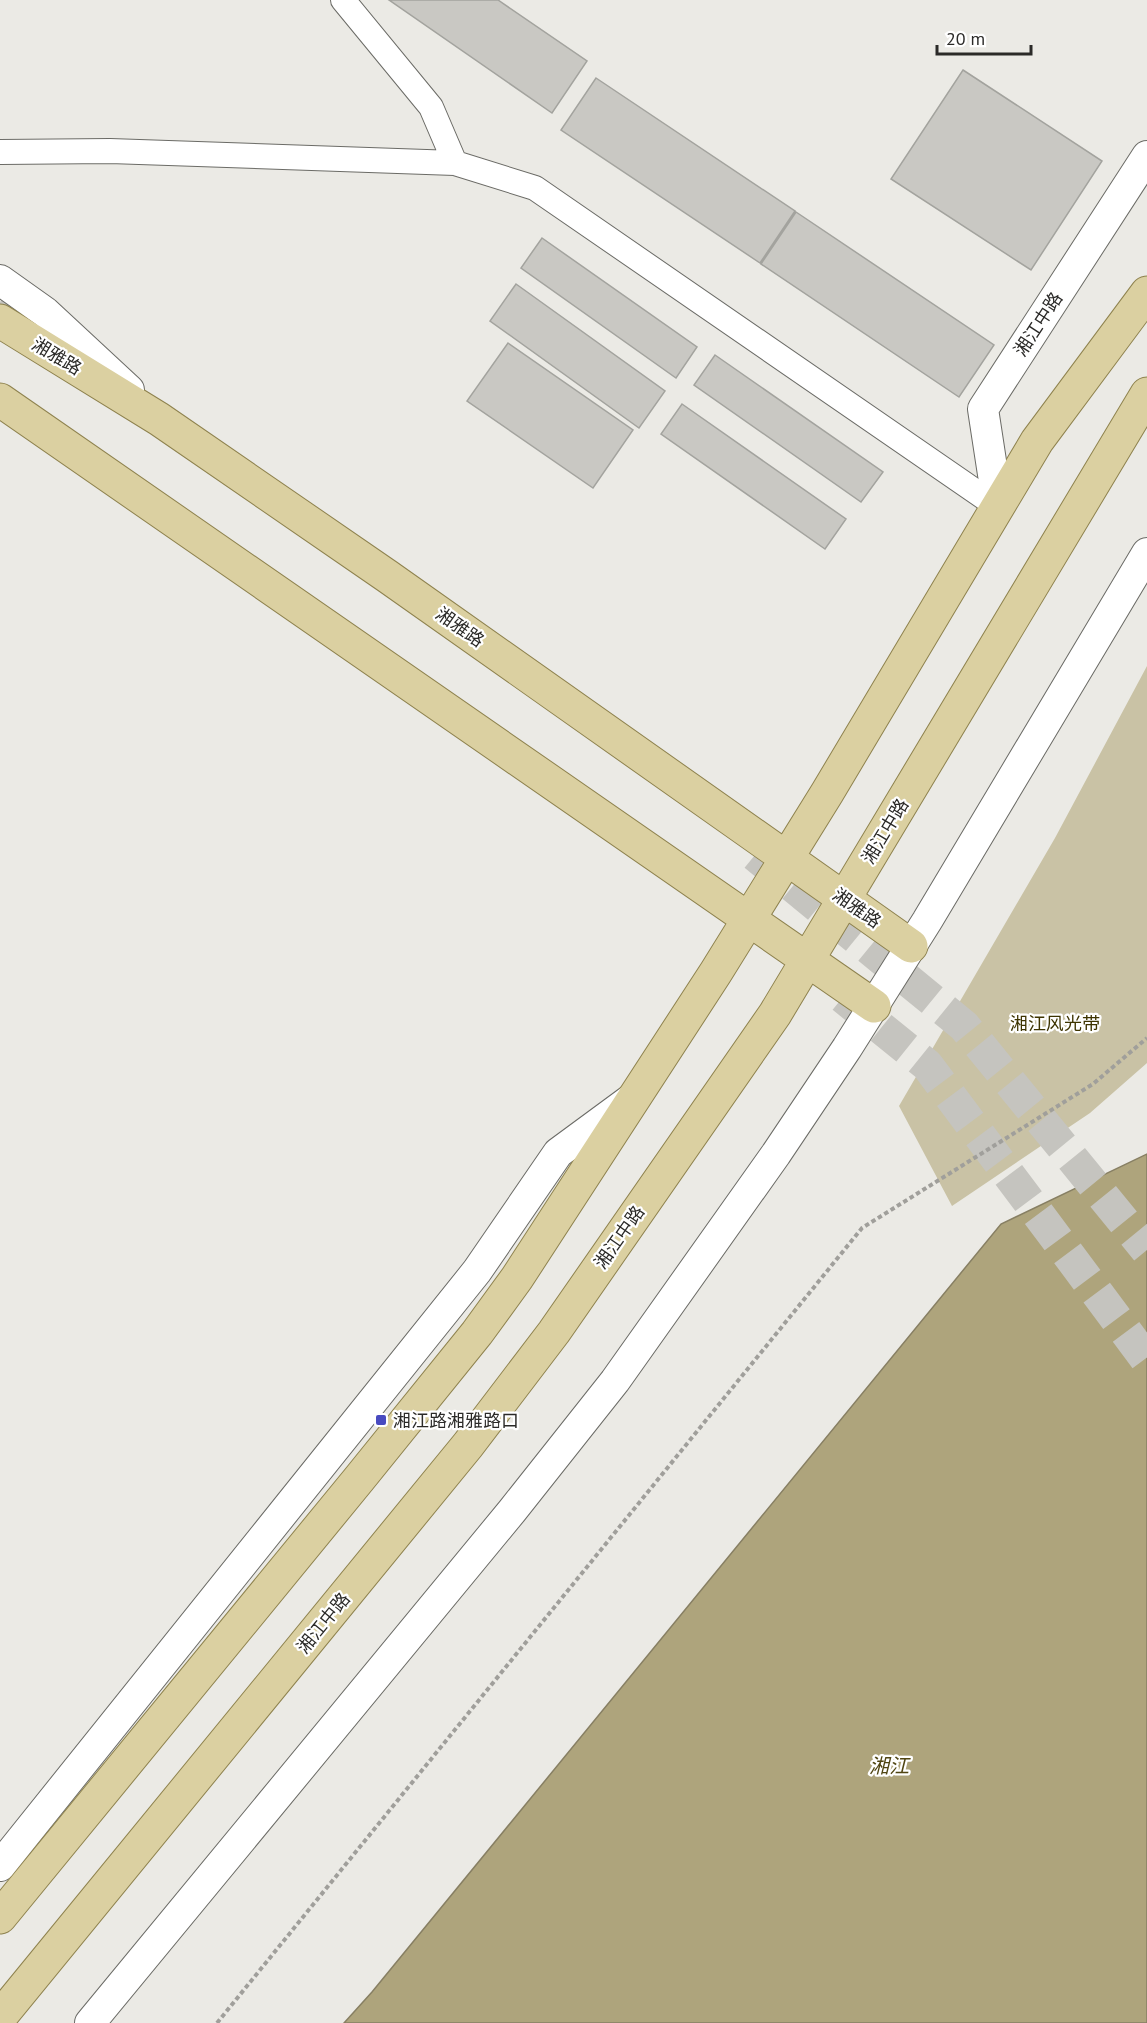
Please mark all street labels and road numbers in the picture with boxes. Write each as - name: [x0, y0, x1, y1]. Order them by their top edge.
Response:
- street label: 湘江中路: [1009, 288, 1067, 360]
- street label: 湘雅路: [28, 332, 86, 380]
- street label: 湘雅路: [431, 602, 489, 652]
- street label: 湘江中路: [857, 794, 913, 868]
- street label: 湘雅路: [828, 883, 886, 933]
- street label: 湘江中路: [589, 1201, 649, 1273]
- street label: 湘江中路: [291, 1588, 355, 1658]

